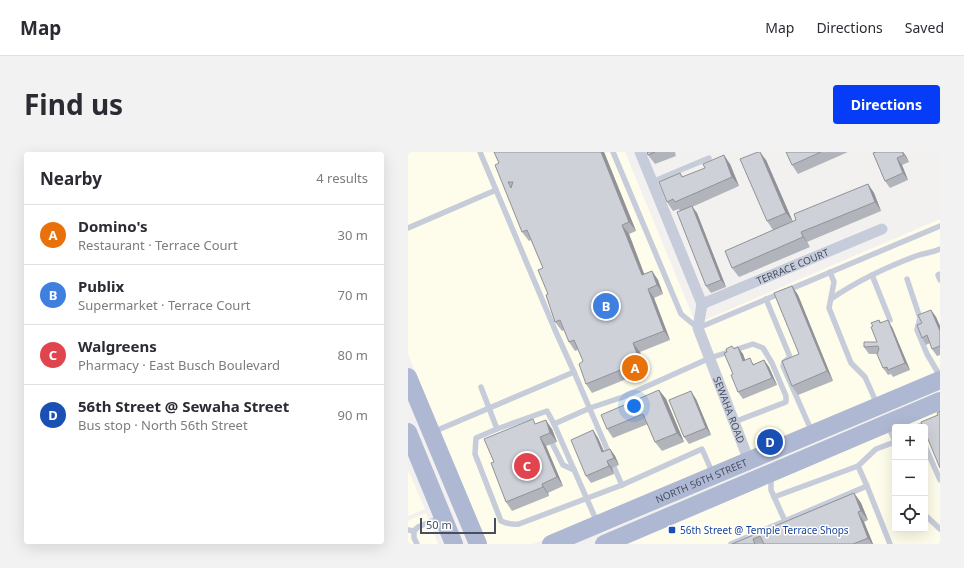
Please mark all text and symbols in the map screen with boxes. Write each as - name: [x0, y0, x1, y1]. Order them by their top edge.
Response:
- text: Map: [20, 15, 61, 41]
- text: Map: [765, 18, 794, 37]
- text: Directions: [816, 18, 883, 37]
- text: Saved: [905, 18, 944, 37]
- text: Find us: [24, 85, 123, 123]
- button: Directions: [833, 85, 940, 124]
- text: Nearby: [40, 167, 102, 190]
- text: 4 results: [316, 169, 368, 187]
- text: Domino's: [78, 216, 148, 236]
- text: A: [49, 226, 58, 244]
- text: 30 m: [338, 226, 368, 244]
- text: Restaurant · Terrace Court: [78, 236, 238, 254]
- street label: TERRACE COURT: [754, 245, 831, 288]
- text: Publix: [78, 276, 124, 296]
- text: B: [49, 286, 57, 304]
- text: 70 m: [338, 286, 368, 304]
- pin: B: [593, 291, 619, 321]
- text: Supermarket · Terrace Court: [78, 296, 250, 314]
- text: Walgreens: [78, 336, 157, 356]
- text: C: [49, 346, 57, 364]
- text: 80 m: [338, 346, 368, 364]
- pin: A: [622, 353, 648, 383]
- text: Pharmacy · East Busch Boulevard: [78, 356, 280, 374]
- street label: SEWAHA ROAD: [710, 374, 748, 445]
- text: 56th Street @ Sewaha Street: [78, 396, 289, 416]
- your location: [624, 396, 644, 416]
- text: D: [48, 406, 58, 424]
- text: 90 m: [338, 406, 368, 424]
- text: Bus stop · North 56th Street: [78, 416, 248, 434]
- map controls: [892, 424, 928, 532]
- button: +: [892, 424, 928, 460]
- pin: D: [757, 427, 783, 457]
- pin: C: [514, 451, 540, 481]
- street label: NORTH 56TH STREET: [653, 455, 750, 506]
- button: −: [892, 460, 928, 496]
- button: locate: [892, 496, 928, 532]
- scale bar: [420, 516, 496, 535]
- text: 50 m: [426, 517, 452, 532]
- place label: 56th Street @ Temple Terrace Shops: [680, 523, 849, 537]
- marker: 56th Street @ Temple Terrace Shops: [667, 525, 677, 535]

